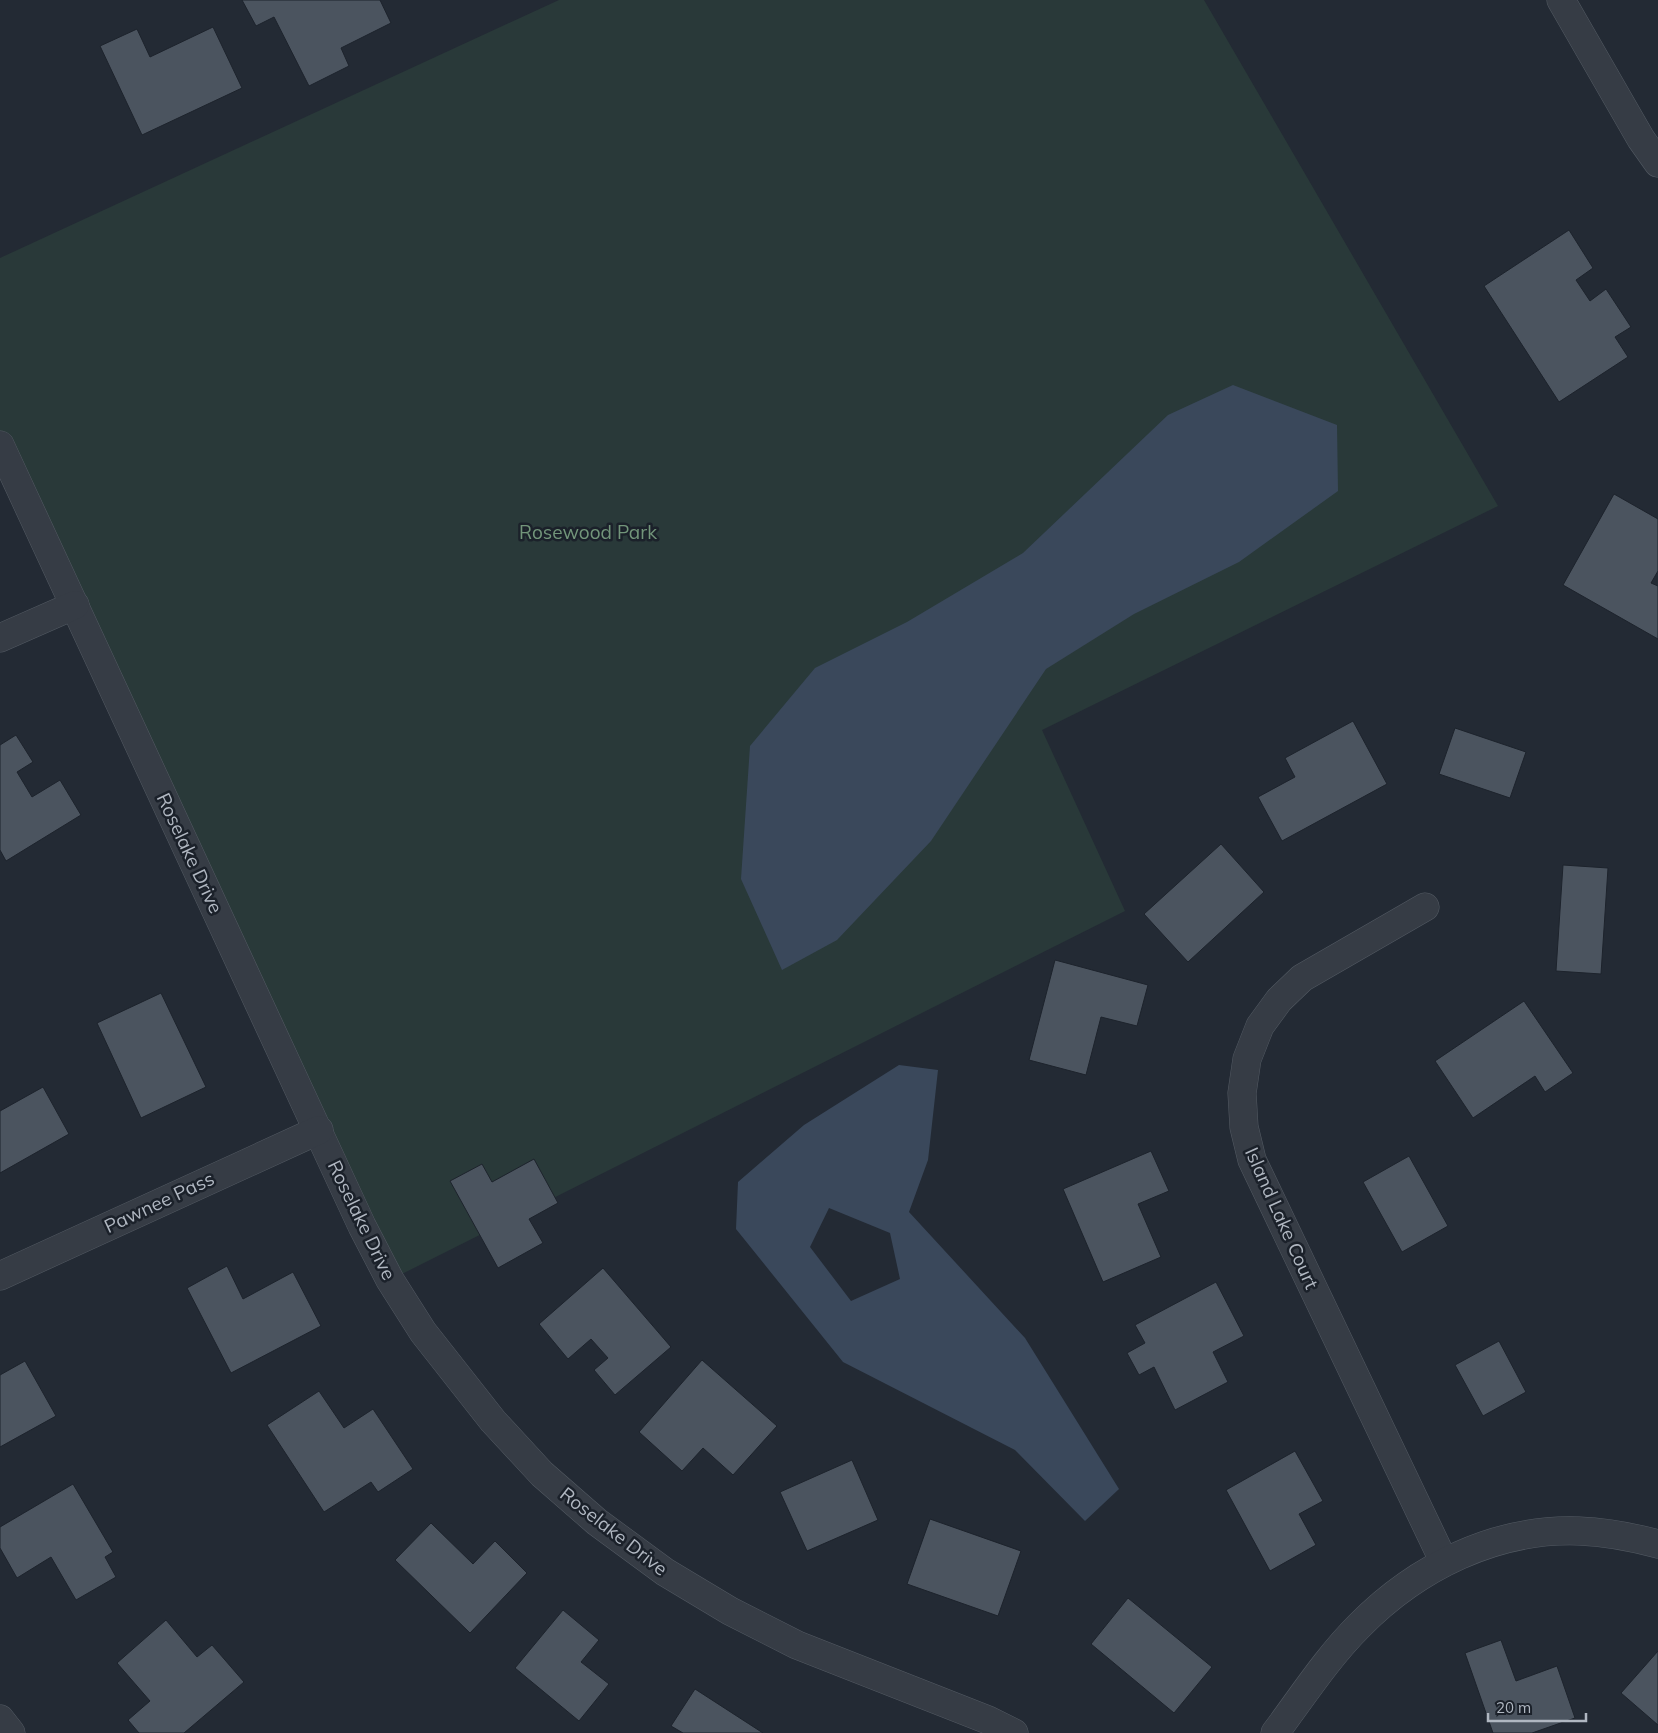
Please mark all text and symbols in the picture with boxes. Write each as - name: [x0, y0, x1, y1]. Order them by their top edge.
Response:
- park label: Rosewood Park: [519, 520, 657, 544]
- street label: Roselake Drive: [152, 789, 228, 917]
- street label: Island Lake Court: [1240, 1143, 1324, 1293]
- street label: Roselake Drive: [323, 1156, 401, 1284]
- street label: Pawnee Pass: [100, 1166, 218, 1238]
- street label: Roselake Drive: [555, 1481, 673, 1581]
- scale bar: [1488, 1690, 1586, 1722]
- text: 20 m: [1496, 1698, 1531, 1717]

